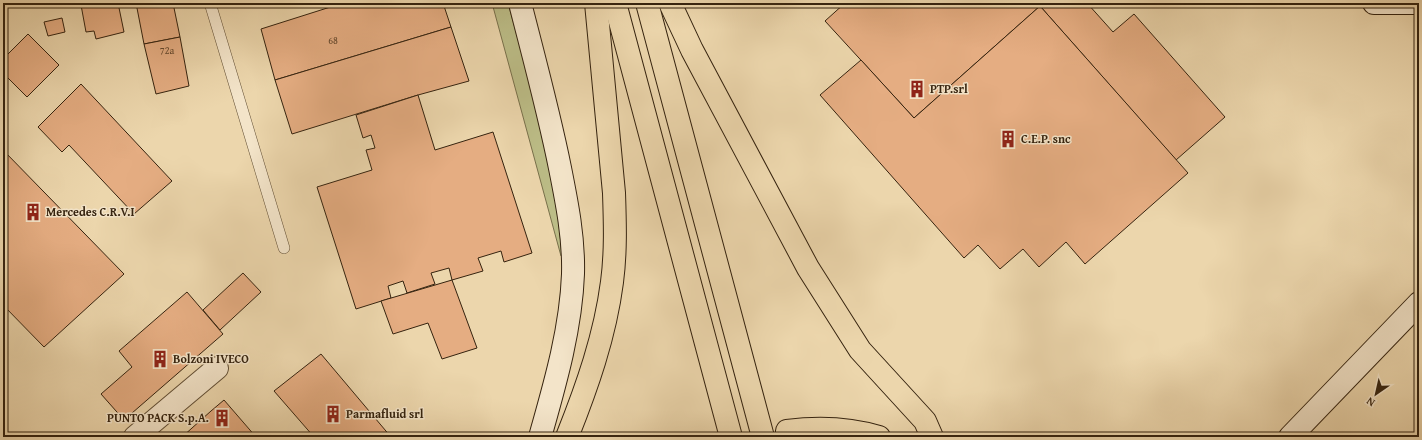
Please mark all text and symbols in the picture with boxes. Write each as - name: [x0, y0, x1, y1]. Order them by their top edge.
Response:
- house number: 68: [328, 33, 338, 48]
- house number: 72a: [160, 43, 174, 58]
- building icon: PTP.srl: [907, 79, 927, 99]
- place label: PTP.srl: [930, 80, 968, 97]
- building icon: C.E.P. snc: [998, 129, 1018, 149]
- place label: C.E.P. snc: [1021, 130, 1071, 147]
- building icon: Mercedes C.R.V.I: [23, 202, 43, 222]
- place label: Mercedes C.R.V.I: [46, 203, 135, 220]
- building icon: Bolzoni IVECO: [150, 349, 170, 369]
- place label: Bolzoni IVECO: [173, 350, 249, 367]
- north arrow: [1356, 374, 1396, 414]
- text: N: [1362, 393, 1378, 411]
- building icon: Parmafluid srl: [323, 404, 343, 424]
- place label: Parmafluid srl: [346, 405, 424, 422]
- building icon: PUNTO PACK S.p.A.: [212, 408, 232, 428]
- place label: PUNTO PACK S.p.A.: [107, 409, 209, 426]

